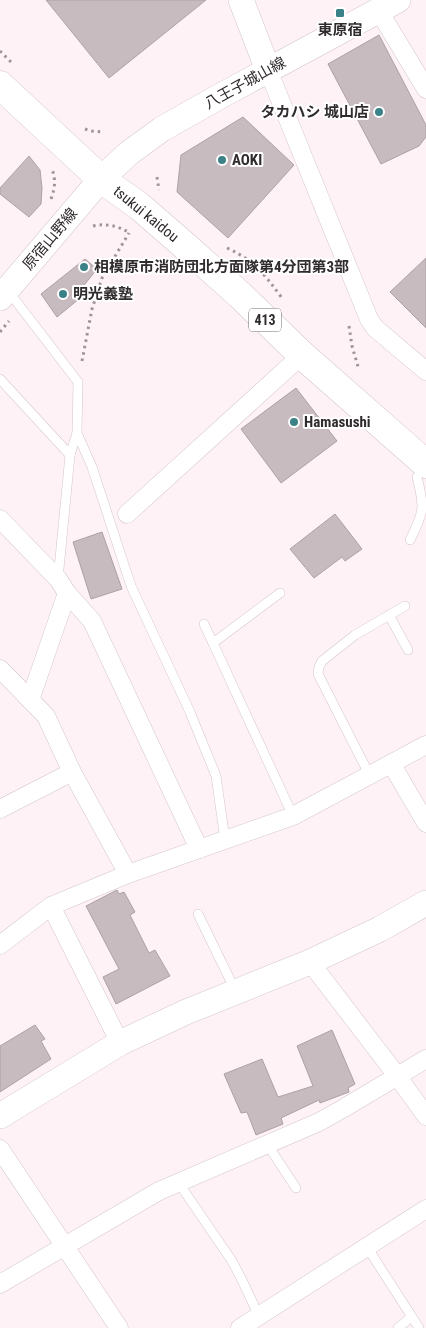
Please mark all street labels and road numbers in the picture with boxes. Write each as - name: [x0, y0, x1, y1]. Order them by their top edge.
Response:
- street label: 八王子城山線: [201, 53, 289, 113]
- street label: tsukui kaidou: [110, 182, 182, 246]
- street label: 原宿山野線: [19, 204, 81, 274]
- road number: 413: [249, 308, 281, 332]

